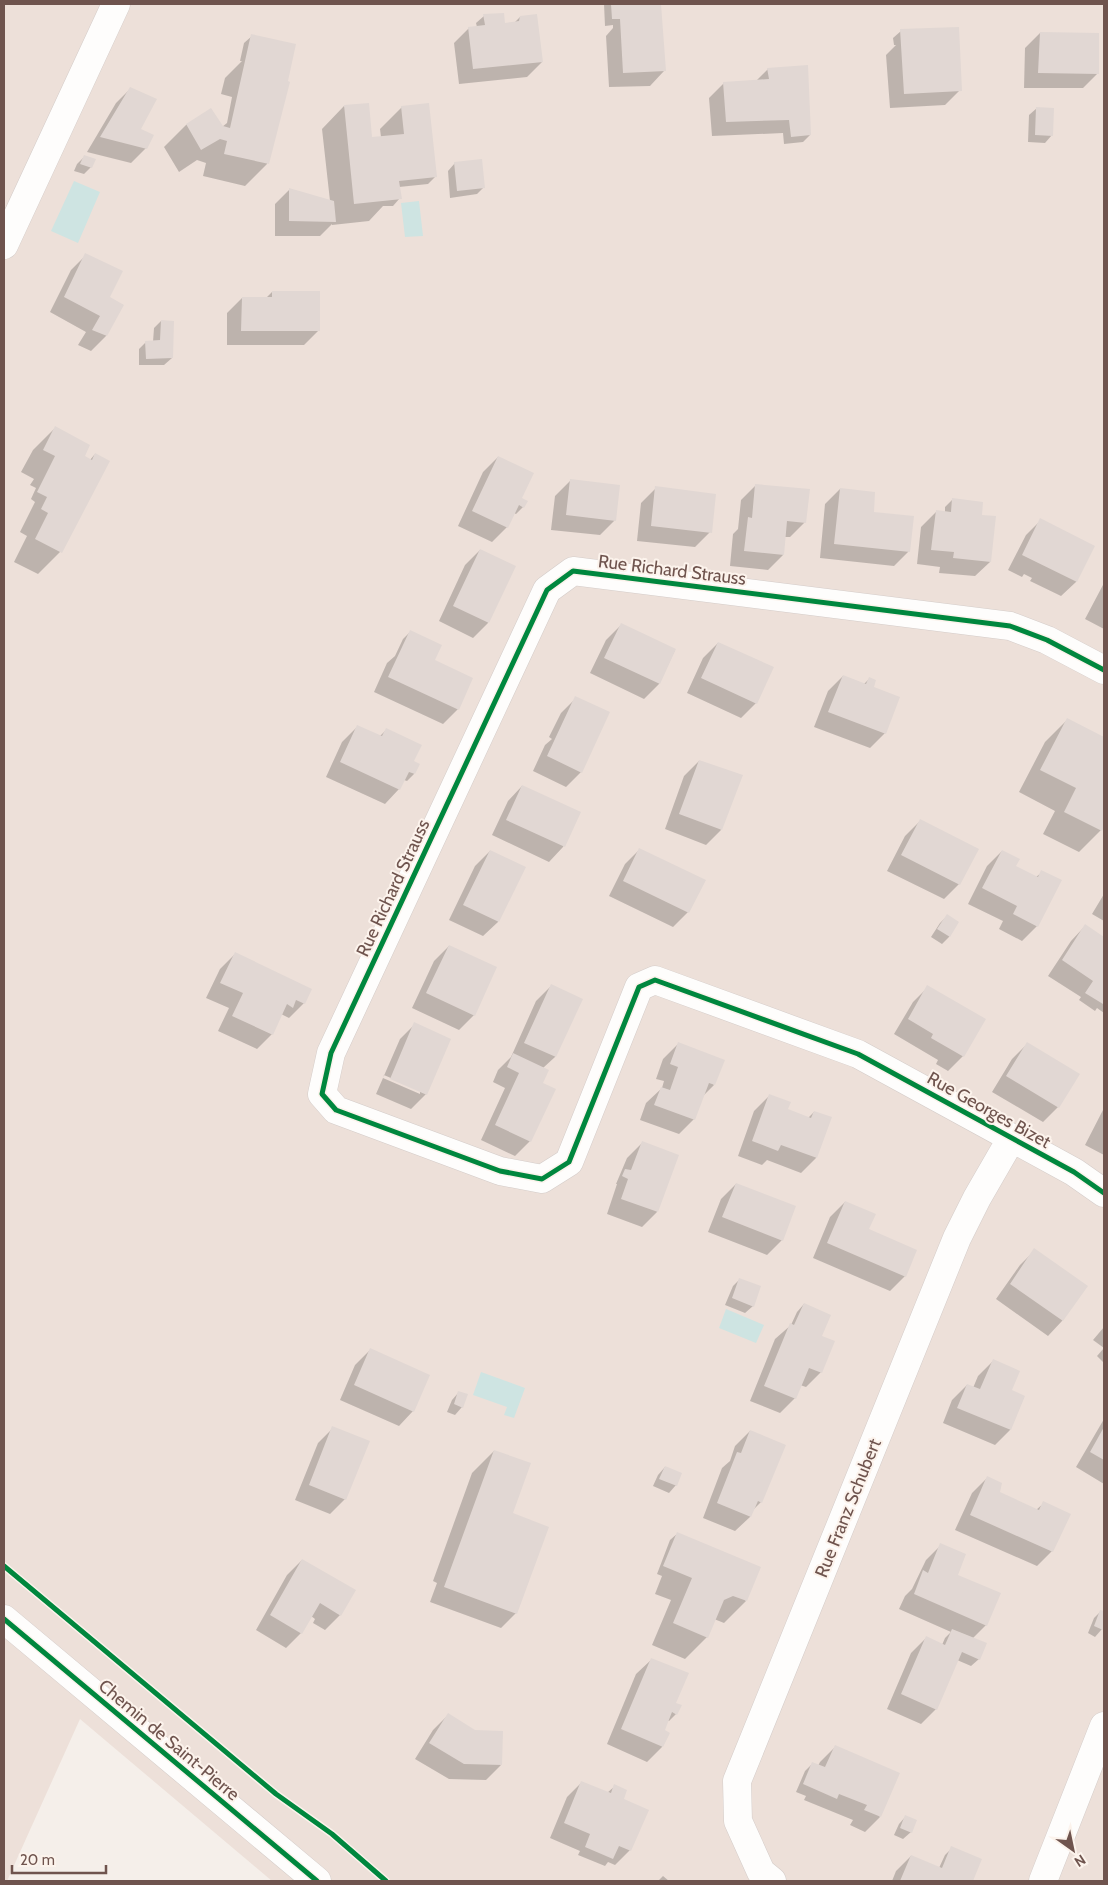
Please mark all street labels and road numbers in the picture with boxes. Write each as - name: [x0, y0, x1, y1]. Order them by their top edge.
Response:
- street label: Rue Richard Strauss: [597, 550, 747, 590]
- street label: Rue Richard Strauss: [352, 816, 434, 960]
- street label: Rue Georges Bizet: [923, 1067, 1055, 1153]
- street label: Rue Franz Schubert: [810, 1435, 886, 1581]
- street label: Chemin de Saint-Pierre: [94, 1675, 244, 1805]

